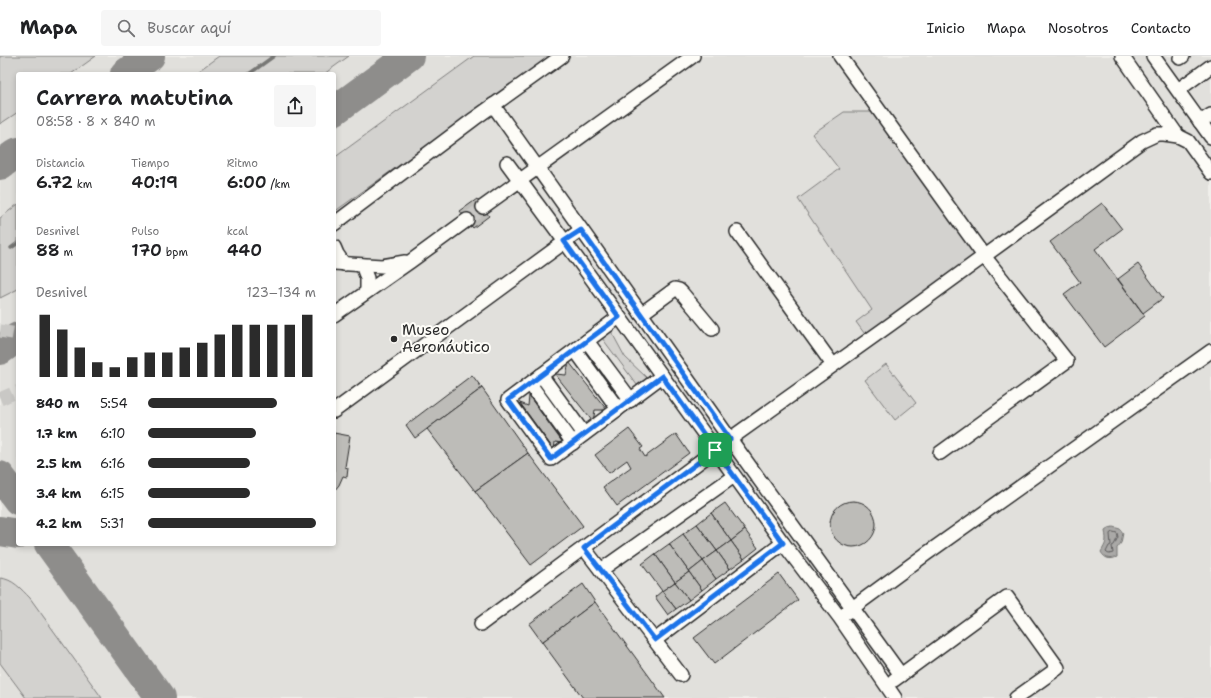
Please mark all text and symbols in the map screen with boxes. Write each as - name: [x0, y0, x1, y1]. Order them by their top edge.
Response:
- search box: [101, 10, 381, 46]
- text: Mapa: [20, 15, 77, 40]
- icon: search: [115, 17, 137, 39]
- text: Buscar aquí: [147, 18, 231, 38]
- text: Inicio: [927, 19, 965, 37]
- text: Mapa: [987, 19, 1026, 37]
- text: Nosotros: [1048, 19, 1109, 37]
- text: Contacto: [1131, 19, 1191, 37]
- text: Carrera matutina: [36, 83, 233, 112]
- button: share: [274, 85, 316, 127]
- text: 08:58 · 8 × 840 m: [36, 113, 155, 130]
- text: Distancia: [36, 156, 85, 171]
- text: Tiempo: [131, 156, 169, 171]
- text: Ritmo: [227, 156, 258, 171]
- text: 6.72: [36, 171, 73, 193]
- text: 40:19: [131, 171, 178, 193]
- text: 6:00: [227, 171, 267, 193]
- text: km: [73, 177, 92, 192]
- text: /km: [267, 177, 290, 192]
- text: Desnivel: [36, 224, 79, 239]
- text: Pulso: [131, 224, 159, 239]
- text: kcal: [227, 224, 248, 239]
- text: 88: [36, 239, 60, 261]
- text: 170: [131, 239, 162, 261]
- text: 440: [227, 239, 262, 261]
- text: m: [60, 245, 73, 260]
- text: bpm: [162, 245, 188, 260]
- text: Desnivel: [36, 284, 87, 301]
- text: 123–134 m: [246, 284, 316, 301]
- place label: Museo Aeronáutico: [402, 320, 490, 357]
- marker: Museo Aeronáutico: [389, 334, 399, 344]
- text: 840 m: [36, 395, 79, 412]
- text: 5:54: [100, 395, 128, 412]
- text: 1.7 km: [36, 425, 77, 442]
- text: 6:10: [100, 425, 125, 442]
- pin: [698, 433, 732, 467]
- icon: arrive: [704, 439, 726, 461]
- text: 2.5 km: [36, 455, 82, 472]
- text: 6:16: [100, 455, 125, 472]
- text: 3.4 km: [36, 485, 81, 502]
- text: 6:15: [100, 485, 124, 502]
- text: 4.2 km: [36, 515, 82, 532]
- text: 5:31: [100, 515, 124, 532]

